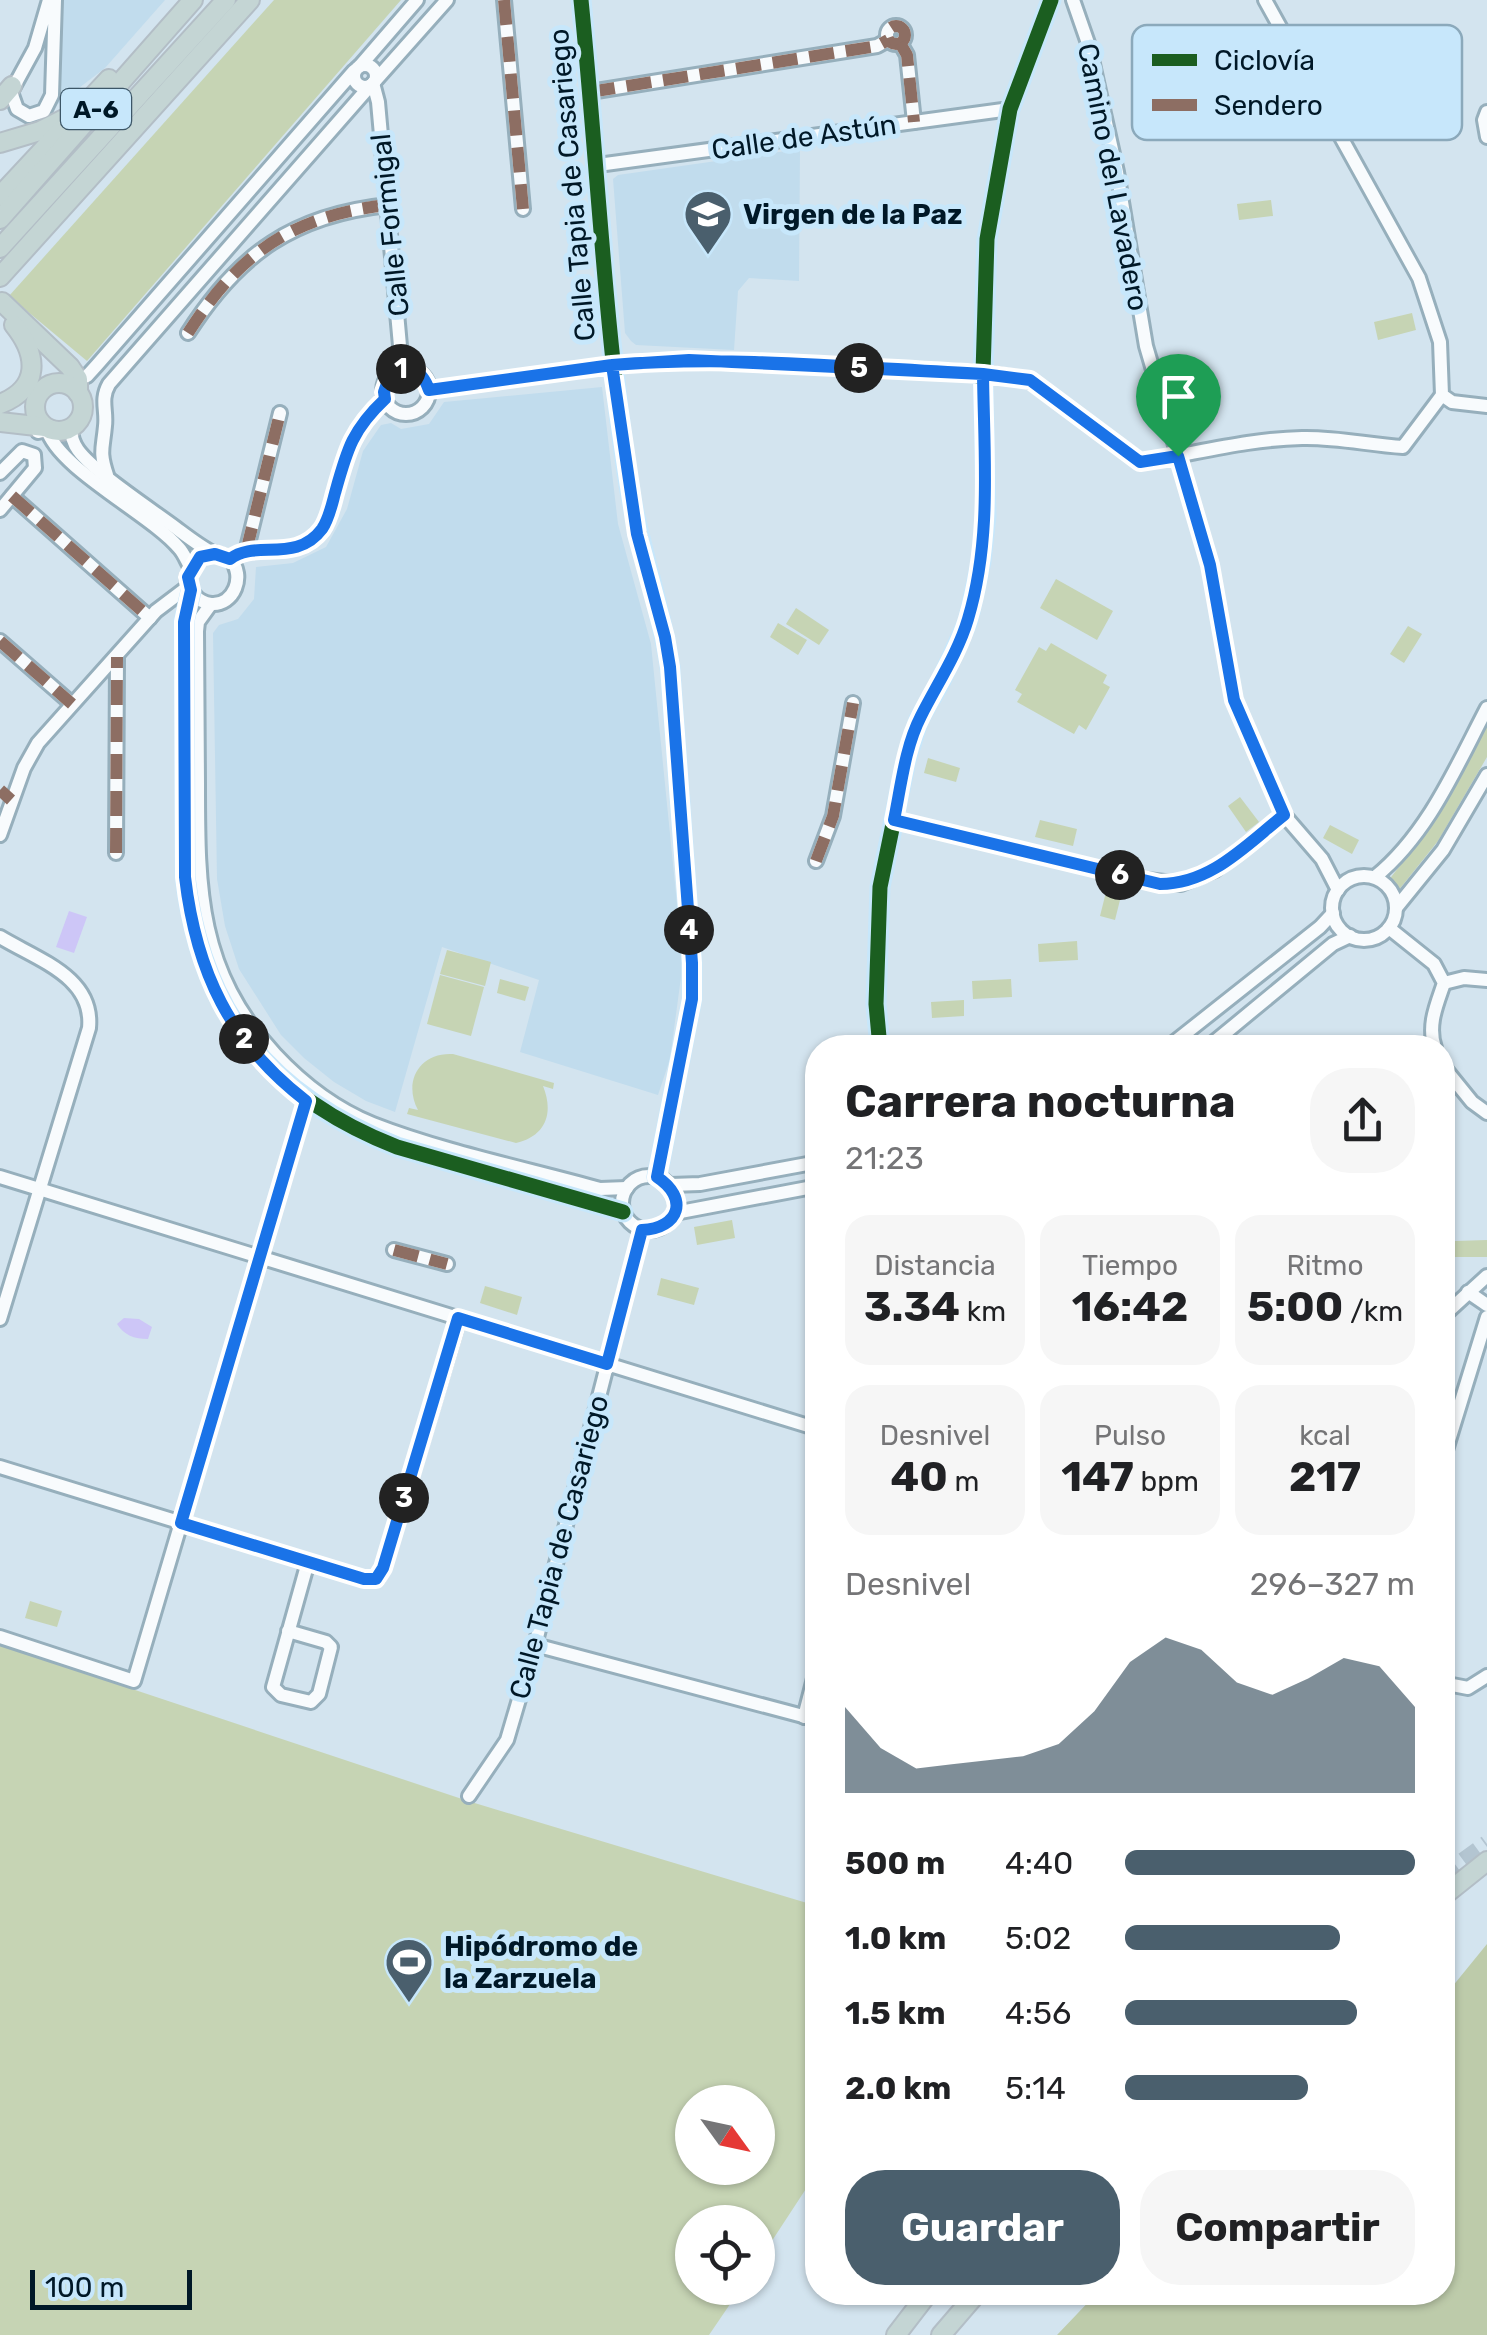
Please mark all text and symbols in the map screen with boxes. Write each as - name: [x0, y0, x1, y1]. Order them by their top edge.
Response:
- legend: [1132, 25, 1462, 140]
- street label: Calle Tapia de Casariego: [542, 27, 602, 343]
- street label: Camino del Lavadero: [1071, 40, 1155, 314]
- text: Ciclovía: [1214, 44, 1315, 77]
- road number: A-6: [61, 89, 131, 129]
- text: Sendero: [1214, 89, 1323, 122]
- street label: Calle de Astún: [709, 108, 899, 166]
- street label: Calle Formigal: [364, 132, 416, 318]
- school or university icon: Virgen de la Paz: [682, 188, 734, 256]
- place label: Virgen de la Paz: [743, 198, 962, 231]
- pin: 5: [834, 343, 884, 393]
- pin: 1: [376, 344, 426, 394]
- text: 5: [850, 351, 868, 384]
- text: 1: [394, 352, 408, 385]
- pin: [1136, 354, 1221, 457]
- icon: arrive: [1151, 369, 1206, 424]
- pin: 6: [1095, 850, 1145, 900]
- text: 6: [1111, 858, 1129, 891]
- pin: 4: [664, 905, 714, 955]
- text: 4: [679, 913, 699, 946]
- pin: 2: [219, 1014, 269, 1064]
- text: 2: [235, 1022, 253, 1055]
- button: share: [1310, 1068, 1415, 1173]
- text: Carrera nocturna: [845, 1075, 1235, 1128]
- text: 21:23: [845, 1139, 924, 1177]
- text: Distancia: [874, 1249, 996, 1282]
- text: Tiempo: [1082, 1249, 1178, 1282]
- text: Ritmo: [1286, 1249, 1364, 1282]
- text: 3.34: [864, 1282, 960, 1332]
- text: 16:42: [1072, 1282, 1188, 1332]
- text: 5:00: [1247, 1282, 1343, 1332]
- text: km: [960, 1295, 1006, 1328]
- text: /km: [1343, 1295, 1403, 1328]
- street label: Calle Tapia de Casariego: [503, 1391, 615, 1703]
- text: Desnivel: [880, 1419, 990, 1452]
- text: Pulso: [1094, 1419, 1166, 1452]
- text: kcal: [1299, 1419, 1351, 1452]
- text: 40: [890, 1452, 948, 1502]
- text: 147: [1061, 1452, 1134, 1502]
- text: 217: [1289, 1452, 1361, 1502]
- text: m: [948, 1465, 980, 1498]
- text: bpm: [1134, 1465, 1199, 1498]
- pin: 3: [379, 1473, 429, 1523]
- text: 3: [395, 1481, 413, 1514]
- text: Desnivel: [845, 1565, 971, 1603]
- text: 296–327 m: [1250, 1565, 1415, 1603]
- text: 500 m: [845, 1844, 945, 1882]
- text: 4:40: [1005, 1844, 1073, 1882]
- text: 1.0 km: [845, 1919, 946, 1957]
- text: 5:02: [1005, 1919, 1071, 1957]
- place label: Hipódromo de la Zarzuela: [444, 1930, 638, 1995]
- sports icon: Hipódromo de la Zarzuela: [383, 1936, 435, 2004]
- text: 1.5 km: [845, 1994, 946, 2032]
- text: 4:56: [1005, 1994, 1071, 2032]
- text: 2.0 km: [845, 2069, 951, 2107]
- text: 5:14: [1005, 2069, 1066, 2107]
- north arrow: [675, 2085, 775, 2185]
- map controls: [675, 2085, 775, 2305]
- button: Guardar: [845, 2170, 1120, 2285]
- button: Compartir: [1140, 2170, 1415, 2285]
- button: locate: [675, 2205, 775, 2305]
- scale bar: [30, 2265, 192, 2310]
- text: 100 m: [45, 2271, 124, 2304]

